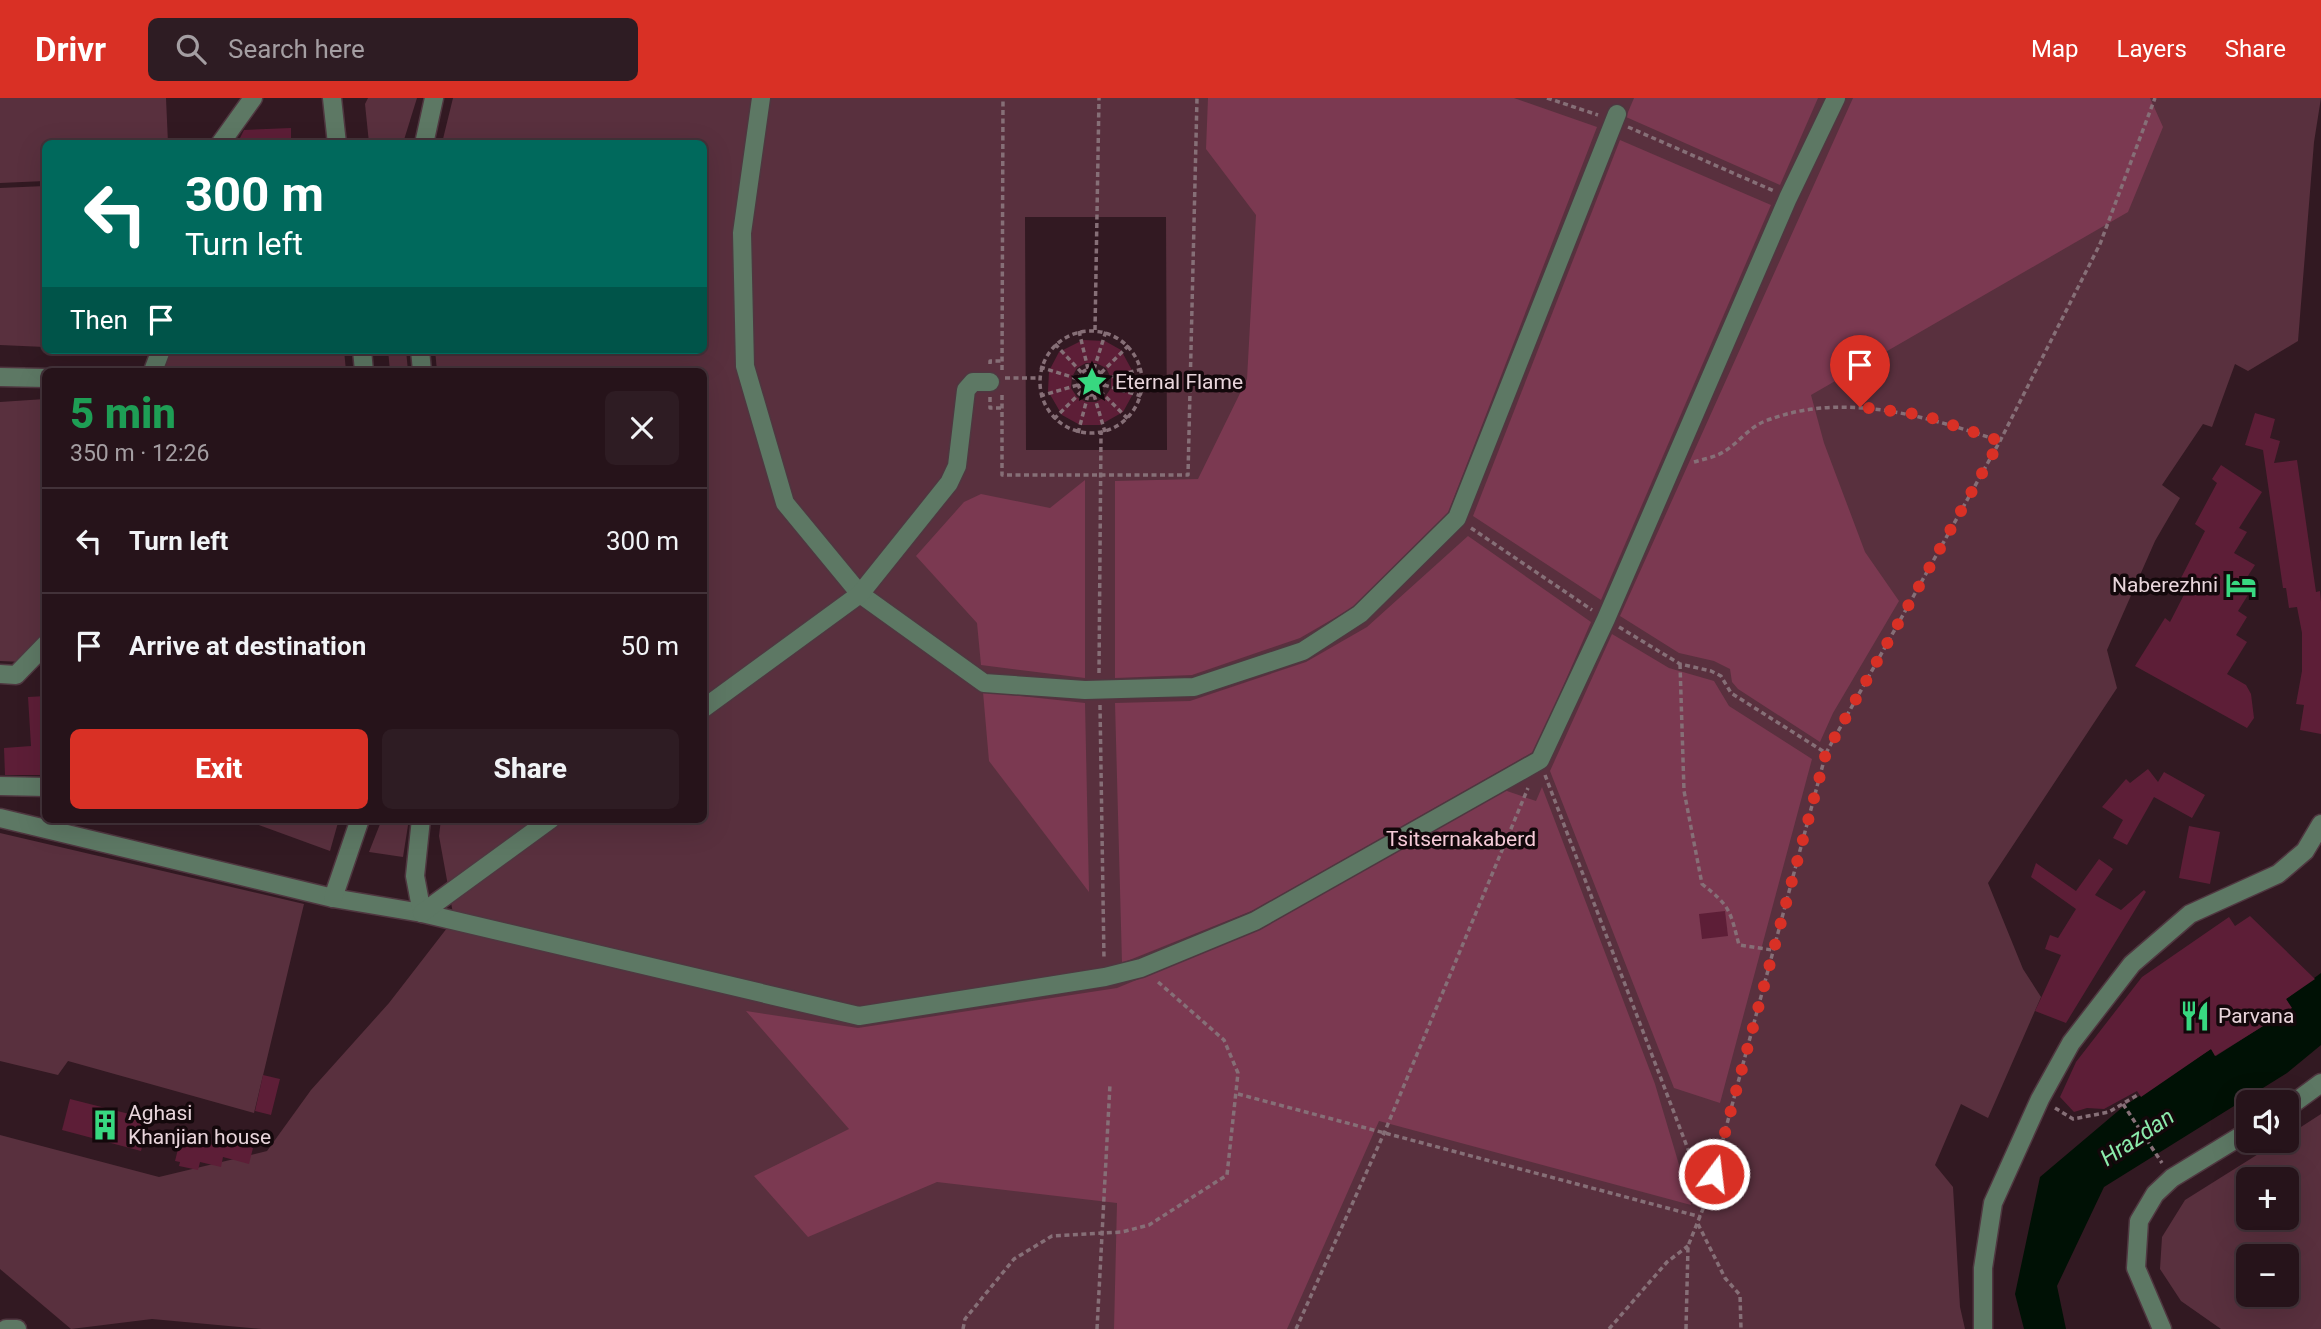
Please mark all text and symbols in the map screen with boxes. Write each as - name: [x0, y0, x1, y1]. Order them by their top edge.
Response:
- search box: [148, 18, 638, 81]
- text: Drivr: [35, 30, 106, 69]
- icon: search: [172, 30, 210, 68]
- text: Search here: [228, 34, 365, 64]
- text: Map: [2031, 35, 2079, 63]
- text: Layers: [2117, 35, 2187, 63]
- text: Share: [2225, 35, 2286, 63]
- text: 300 m: [185, 166, 324, 223]
- icon: left: [70, 168, 161, 259]
- text: Turn left: [185, 225, 303, 263]
- icon: arrive: [142, 301, 180, 339]
- text: Then: [70, 305, 128, 335]
- pin: [1830, 335, 1890, 407]
- icon: arrive: [1841, 346, 1879, 384]
- place icon: Eternal Flame: [1075, 365, 1109, 399]
- place label: Eternal Flame: [1115, 370, 1243, 394]
- text: 5 min: [70, 389, 176, 438]
- button: close: [605, 391, 679, 465]
- text: 350 m · 12:26: [70, 440, 209, 467]
- icon: left: [70, 522, 108, 560]
- text: Turn left: [129, 526, 228, 556]
- text: 300 m: [606, 526, 679, 556]
- hotel icon: Naberezhni: [2224, 568, 2258, 602]
- place label: Naberezhni: [2112, 573, 2218, 597]
- icon: arrive: [70, 627, 108, 665]
- text: Arrive at destination: [129, 631, 366, 661]
- text: 50 m: [621, 631, 679, 661]
- button: Exit: [70, 729, 368, 809]
- button: Share: [382, 729, 679, 809]
- park label: Tsitsernakaberd: [1386, 827, 1536, 851]
- restaurant icon: Parvana: [2178, 999, 2212, 1033]
- place label: Parvana: [2218, 1004, 2294, 1028]
- map controls: [2236, 1090, 2299, 1307]
- button: sound: [2236, 1090, 2299, 1153]
- place label: Aghasi Khanjian house: [128, 1101, 271, 1149]
- water label: Hrazdan: [2095, 1103, 2179, 1172]
- building icon: Aghasi Khanjian house: [88, 1108, 122, 1142]
- position arrow: [1677, 1137, 1751, 1211]
- button: +: [2236, 1167, 2299, 1230]
- button: −: [2236, 1244, 2299, 1307]

